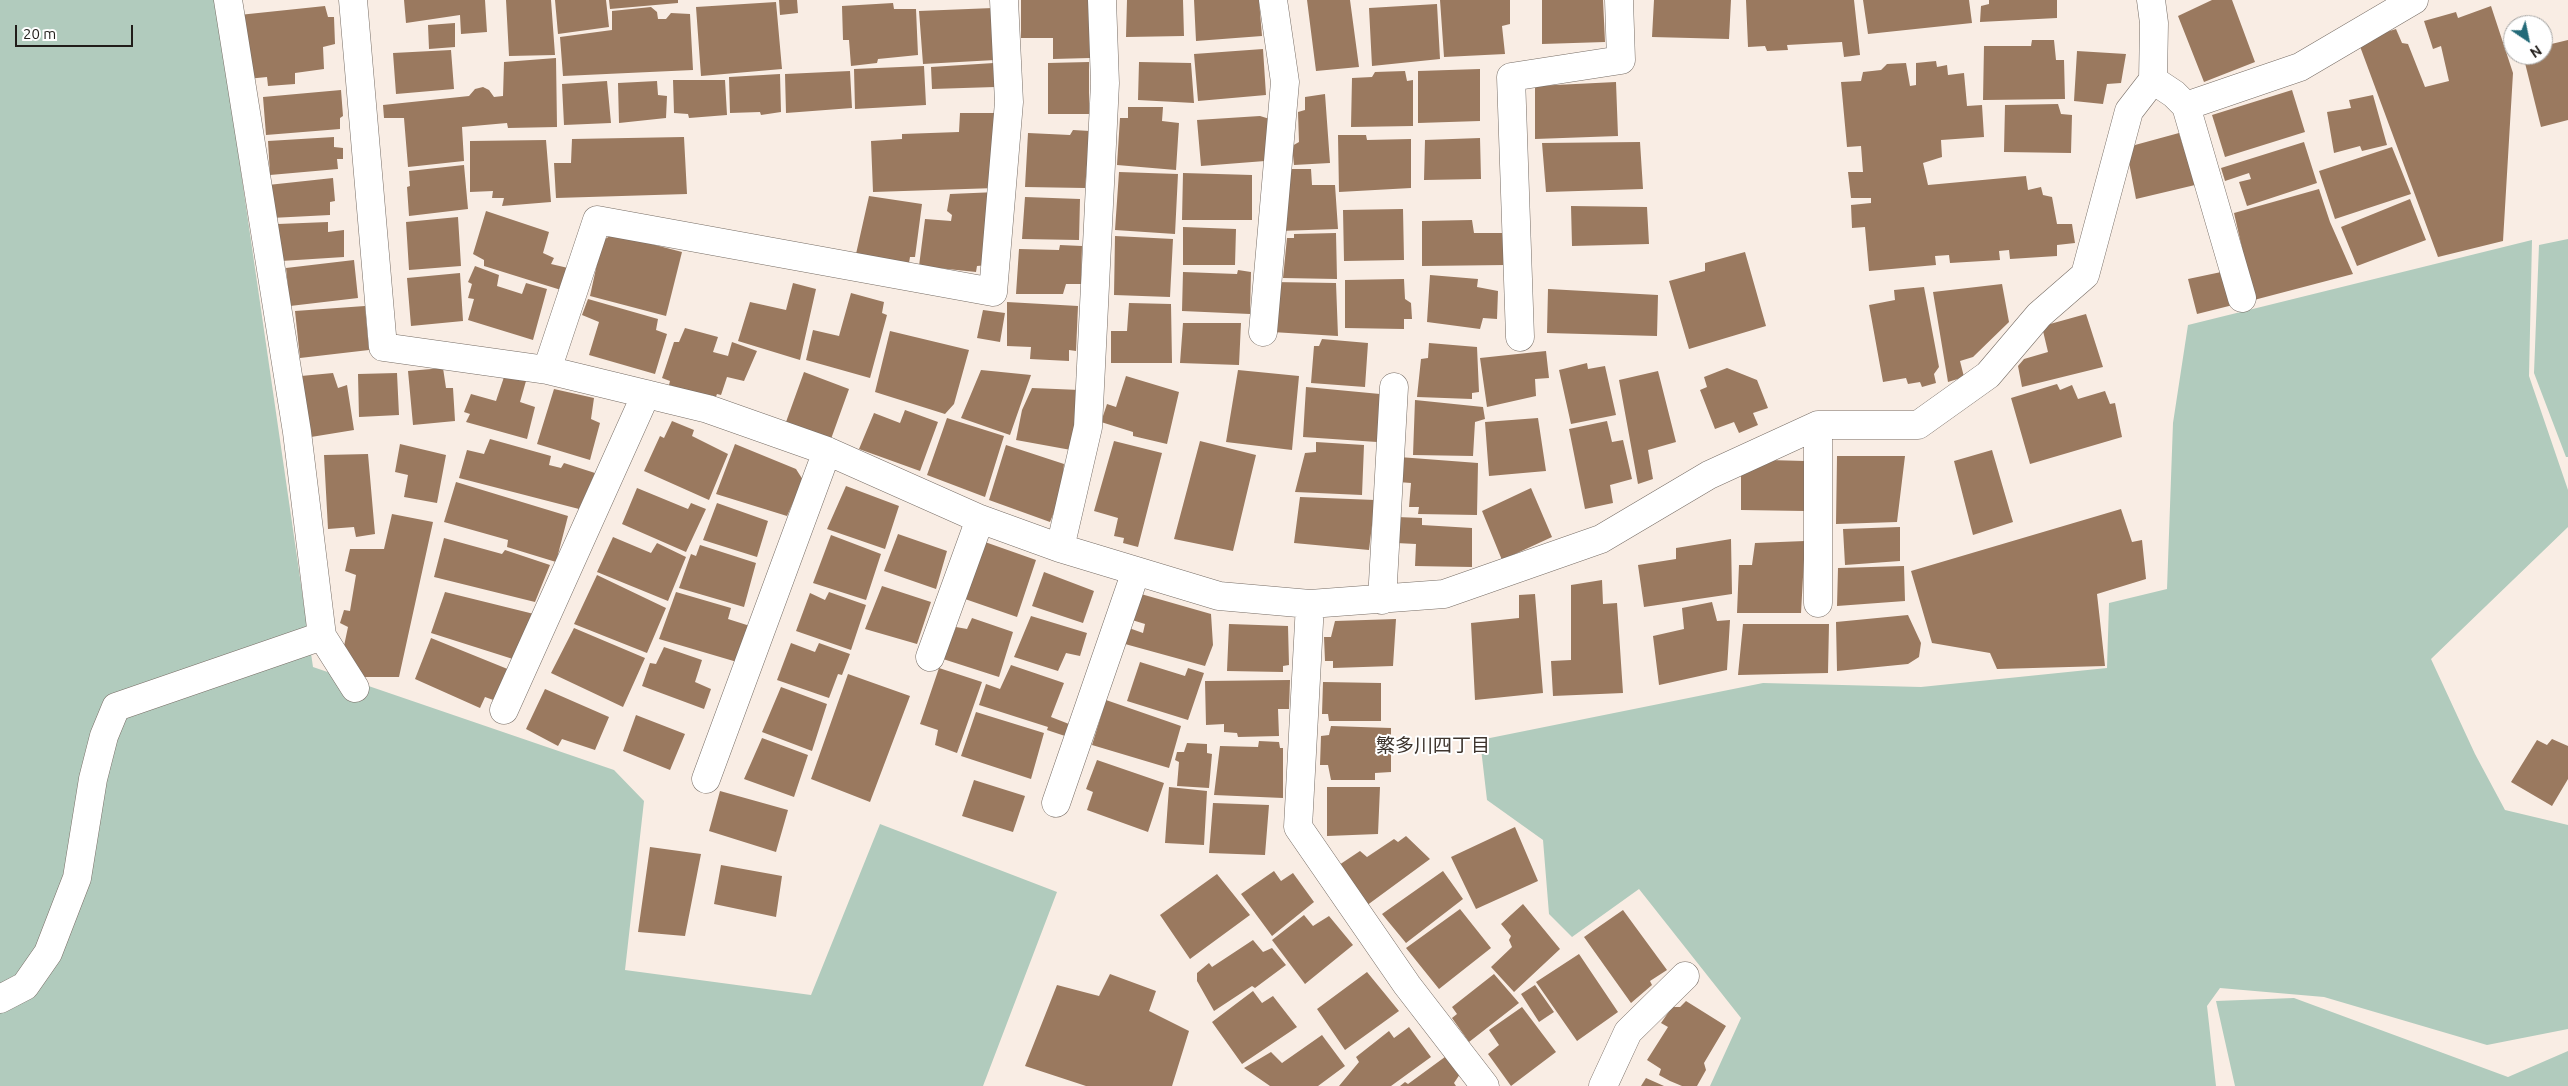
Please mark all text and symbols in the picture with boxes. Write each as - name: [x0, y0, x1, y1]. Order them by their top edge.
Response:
- scale bar: [18, 15, 135, 47]
- north arrow: [2503, 15, 2553, 65]
- text: 20 m: [23, 25, 56, 42]
- text: N: [2527, 42, 2545, 61]
- district label: 繁多川四丁目: [1376, 735, 1490, 757]

